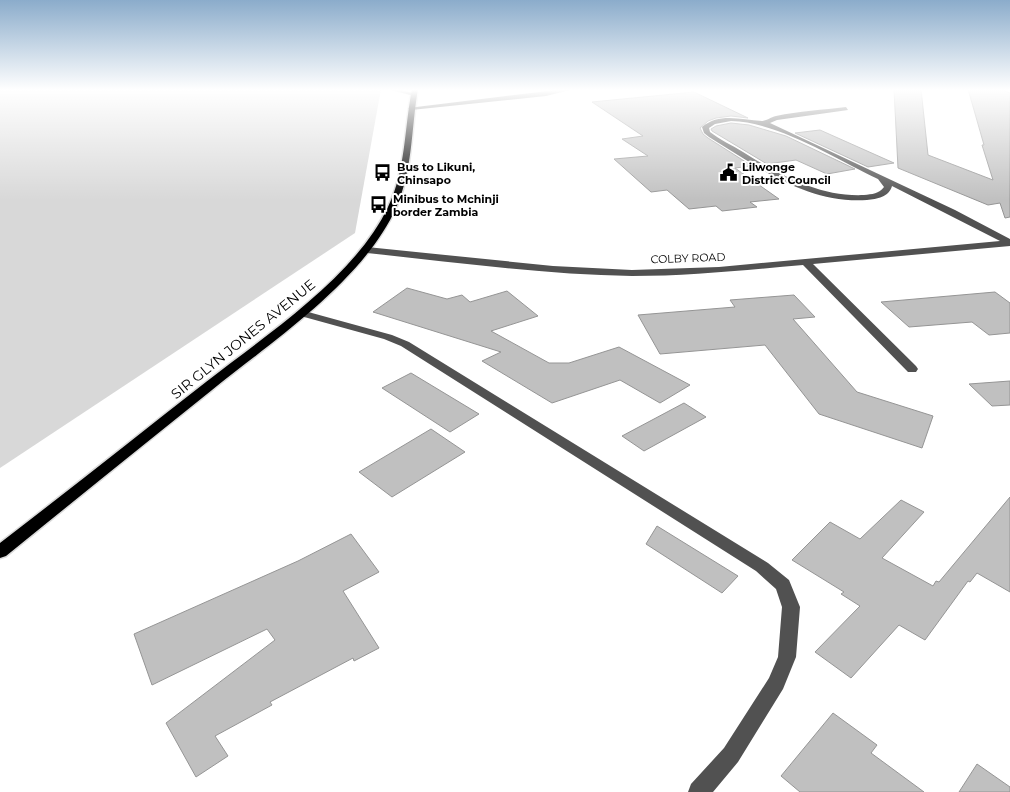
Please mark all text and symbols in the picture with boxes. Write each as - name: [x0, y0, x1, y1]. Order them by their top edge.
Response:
- place label: Bus to Likuni, Chinsapo: [397, 160, 475, 187]
- place label: Lilwonge District Council: [742, 160, 831, 187]
- bus stop icon: Bus to Likuni, Chinsapo: [373, 163, 393, 183]
- public building icon: Lilwonge District Council: [718, 163, 738, 183]
- place label: Minibus to Mchinji border Zambia: [393, 192, 499, 219]
- bus stop icon: Minibus to Mchinji border Zambia: [369, 195, 389, 215]
- street label: COLBY ROAD: [650, 250, 726, 266]
- street label: SIR GLYN JONES AVENUE: [167, 275, 319, 403]

